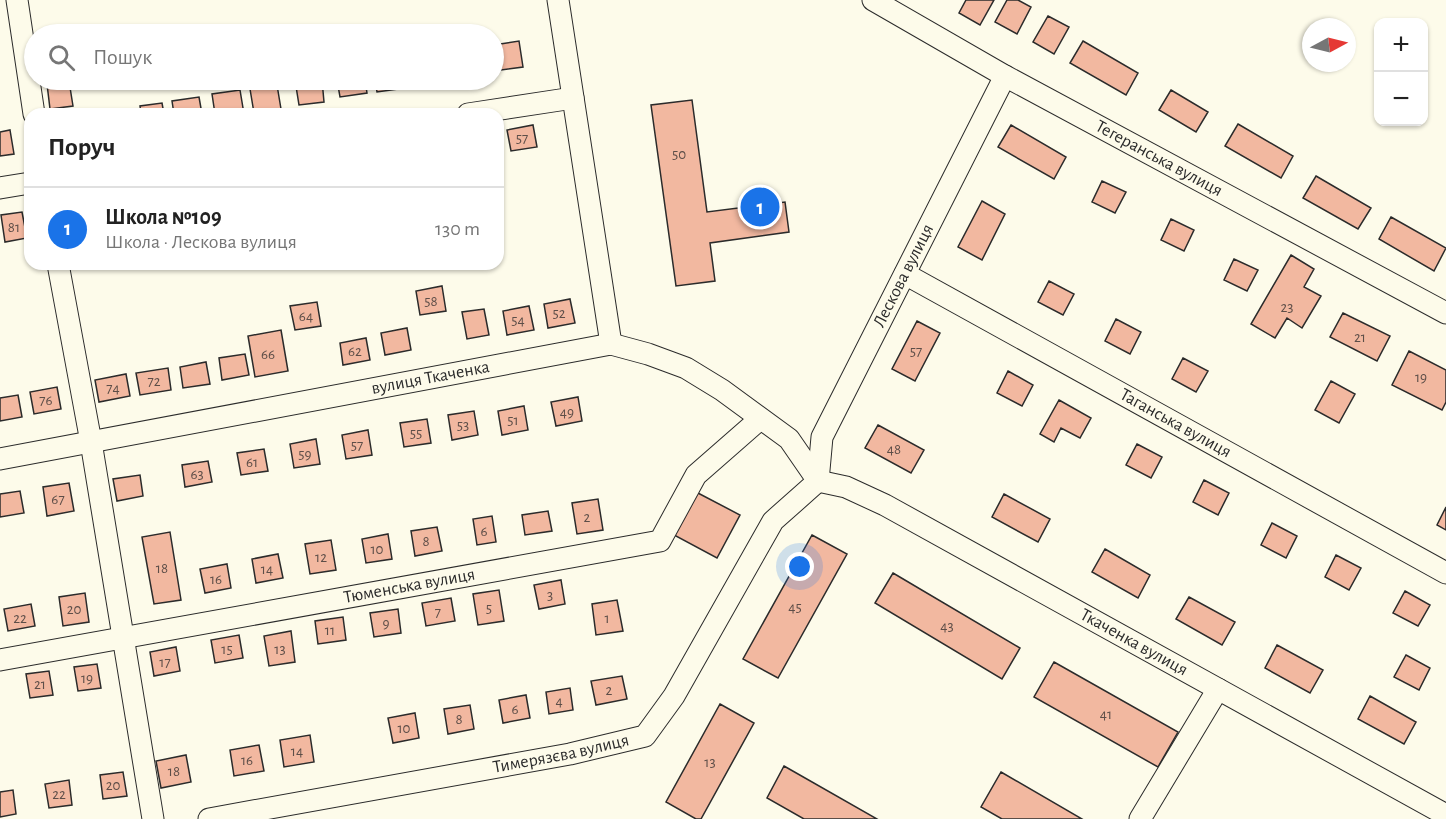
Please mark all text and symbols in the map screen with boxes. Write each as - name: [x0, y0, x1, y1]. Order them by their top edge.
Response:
- north arrow: [1302, 18, 1356, 72]
- map controls: [1374, 18, 1428, 126]
- button: +: [1374, 18, 1428, 72]
- search box: [24, 24, 504, 90]
- icon: search: [45, 41, 78, 74]
- text: Пошук: [93, 46, 152, 68]
- button: −: [1374, 72, 1428, 126]
- street label: Тегеранська вулиця: [1092, 117, 1225, 200]
- house number: 57: [516, 131, 528, 146]
- text: Поруч: [48, 134, 115, 160]
- house number: 50: [672, 147, 686, 162]
- pin: 1: [740, 184, 780, 230]
- text: Школа №109: [105, 206, 222, 228]
- text: 1: [64, 219, 71, 239]
- text: 130 m: [435, 219, 480, 239]
- house number: 81: [8, 220, 20, 235]
- street label: Лескова вулиця: [870, 221, 937, 330]
- text: Школа · Лескова вулиця: [105, 232, 297, 252]
- house number: 58: [424, 294, 438, 309]
- house number: 23: [1280, 300, 1294, 315]
- house number: 52: [552, 306, 566, 321]
- house number: 64: [299, 309, 313, 324]
- house number: 54: [511, 313, 525, 328]
- house number: 21: [1354, 330, 1366, 345]
- house number: 62: [348, 344, 362, 359]
- house number: 57: [910, 344, 922, 359]
- house number: 66: [261, 347, 275, 362]
- street label: вулиця Ткаченка: [370, 358, 491, 398]
- house number: 19: [1415, 370, 1427, 385]
- house number: 72: [147, 374, 161, 389]
- house number: 74: [106, 381, 120, 396]
- street label: Таганська вулиця: [1117, 386, 1234, 461]
- house number: 76: [39, 393, 53, 408]
- house number: 49: [560, 405, 574, 420]
- house number: 51: [507, 413, 519, 428]
- house number: 53: [457, 418, 469, 433]
- house number: 55: [410, 426, 422, 441]
- house number: 57: [351, 438, 363, 453]
- house number: 48: [887, 442, 901, 457]
- house number: 59: [298, 447, 312, 462]
- house number: 61: [246, 455, 258, 470]
- house number: 63: [190, 467, 204, 482]
- house number: 67: [51, 492, 65, 507]
- house number: 2: [584, 510, 591, 525]
- house number: 6: [480, 524, 488, 539]
- house number: 8: [422, 534, 430, 549]
- house number: 10: [370, 542, 384, 557]
- house number: 12: [315, 550, 327, 565]
- your location: [785, 552, 814, 581]
- house number: 18: [156, 561, 168, 576]
- house number: 14: [261, 562, 273, 577]
- street label: Тюменська вулиця: [342, 566, 477, 607]
- house number: 16: [210, 572, 222, 587]
- house number: 3: [547, 588, 553, 603]
- house number: 45: [788, 600, 802, 615]
- house number: 5: [486, 601, 492, 616]
- house number: 20: [67, 602, 81, 617]
- house number: 7: [435, 605, 441, 620]
- street label: Ткаченка вулиця: [1077, 606, 1191, 679]
- house number: 22: [13, 611, 27, 626]
- house number: 1: [604, 611, 610, 626]
- house number: 9: [382, 616, 390, 631]
- house number: 43: [940, 619, 954, 634]
- house number: 11: [325, 623, 335, 638]
- house number: 15: [221, 642, 233, 657]
- house number: 13: [274, 642, 286, 657]
- house number: 17: [159, 655, 171, 670]
- house number: 19: [81, 671, 93, 686]
- house number: 21: [34, 677, 46, 692]
- house number: 2: [606, 683, 613, 698]
- house number: 4: [555, 694, 563, 709]
- house number: 6: [511, 702, 519, 717]
- house number: 41: [1100, 707, 1112, 722]
- house number: 8: [455, 712, 463, 727]
- house number: 10: [397, 721, 411, 736]
- street label: Тимерязєва вулиця: [491, 731, 631, 777]
- house number: 14: [291, 744, 303, 759]
- house number: 16: [241, 753, 253, 768]
- house number: 13: [704, 755, 716, 770]
- house number: 18: [168, 764, 180, 779]
- house number: 20: [106, 778, 120, 793]
- house number: 22: [52, 787, 66, 802]

